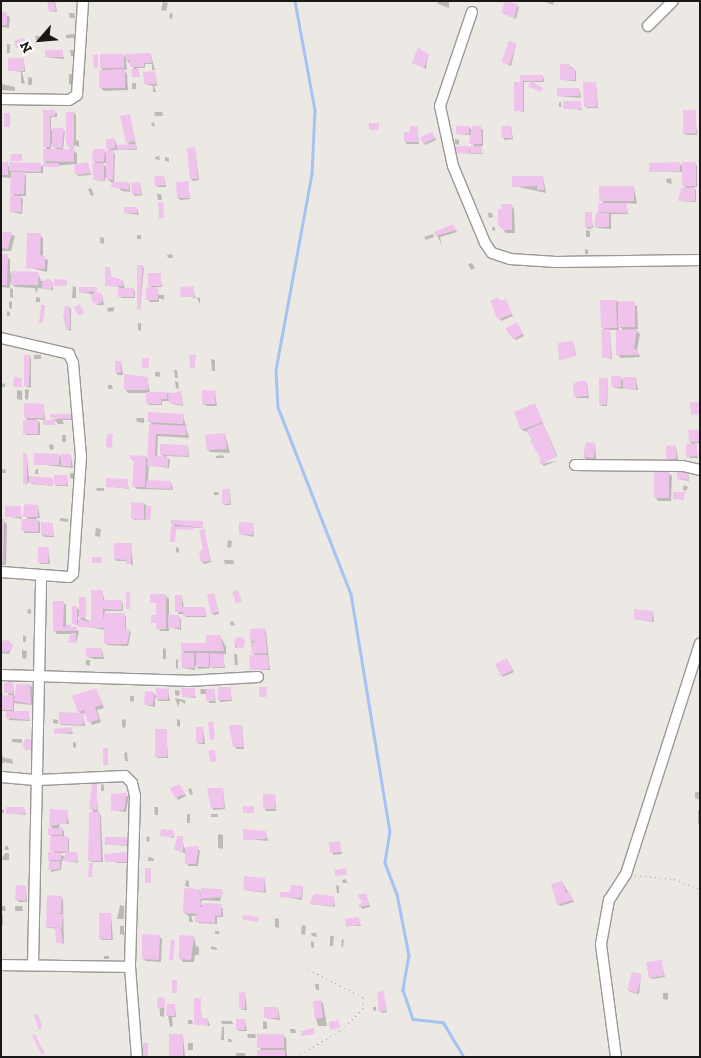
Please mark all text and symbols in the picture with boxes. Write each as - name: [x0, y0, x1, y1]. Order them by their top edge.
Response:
- north arrow: [15, 15, 65, 65]
- text: N: [16, 38, 36, 56]

